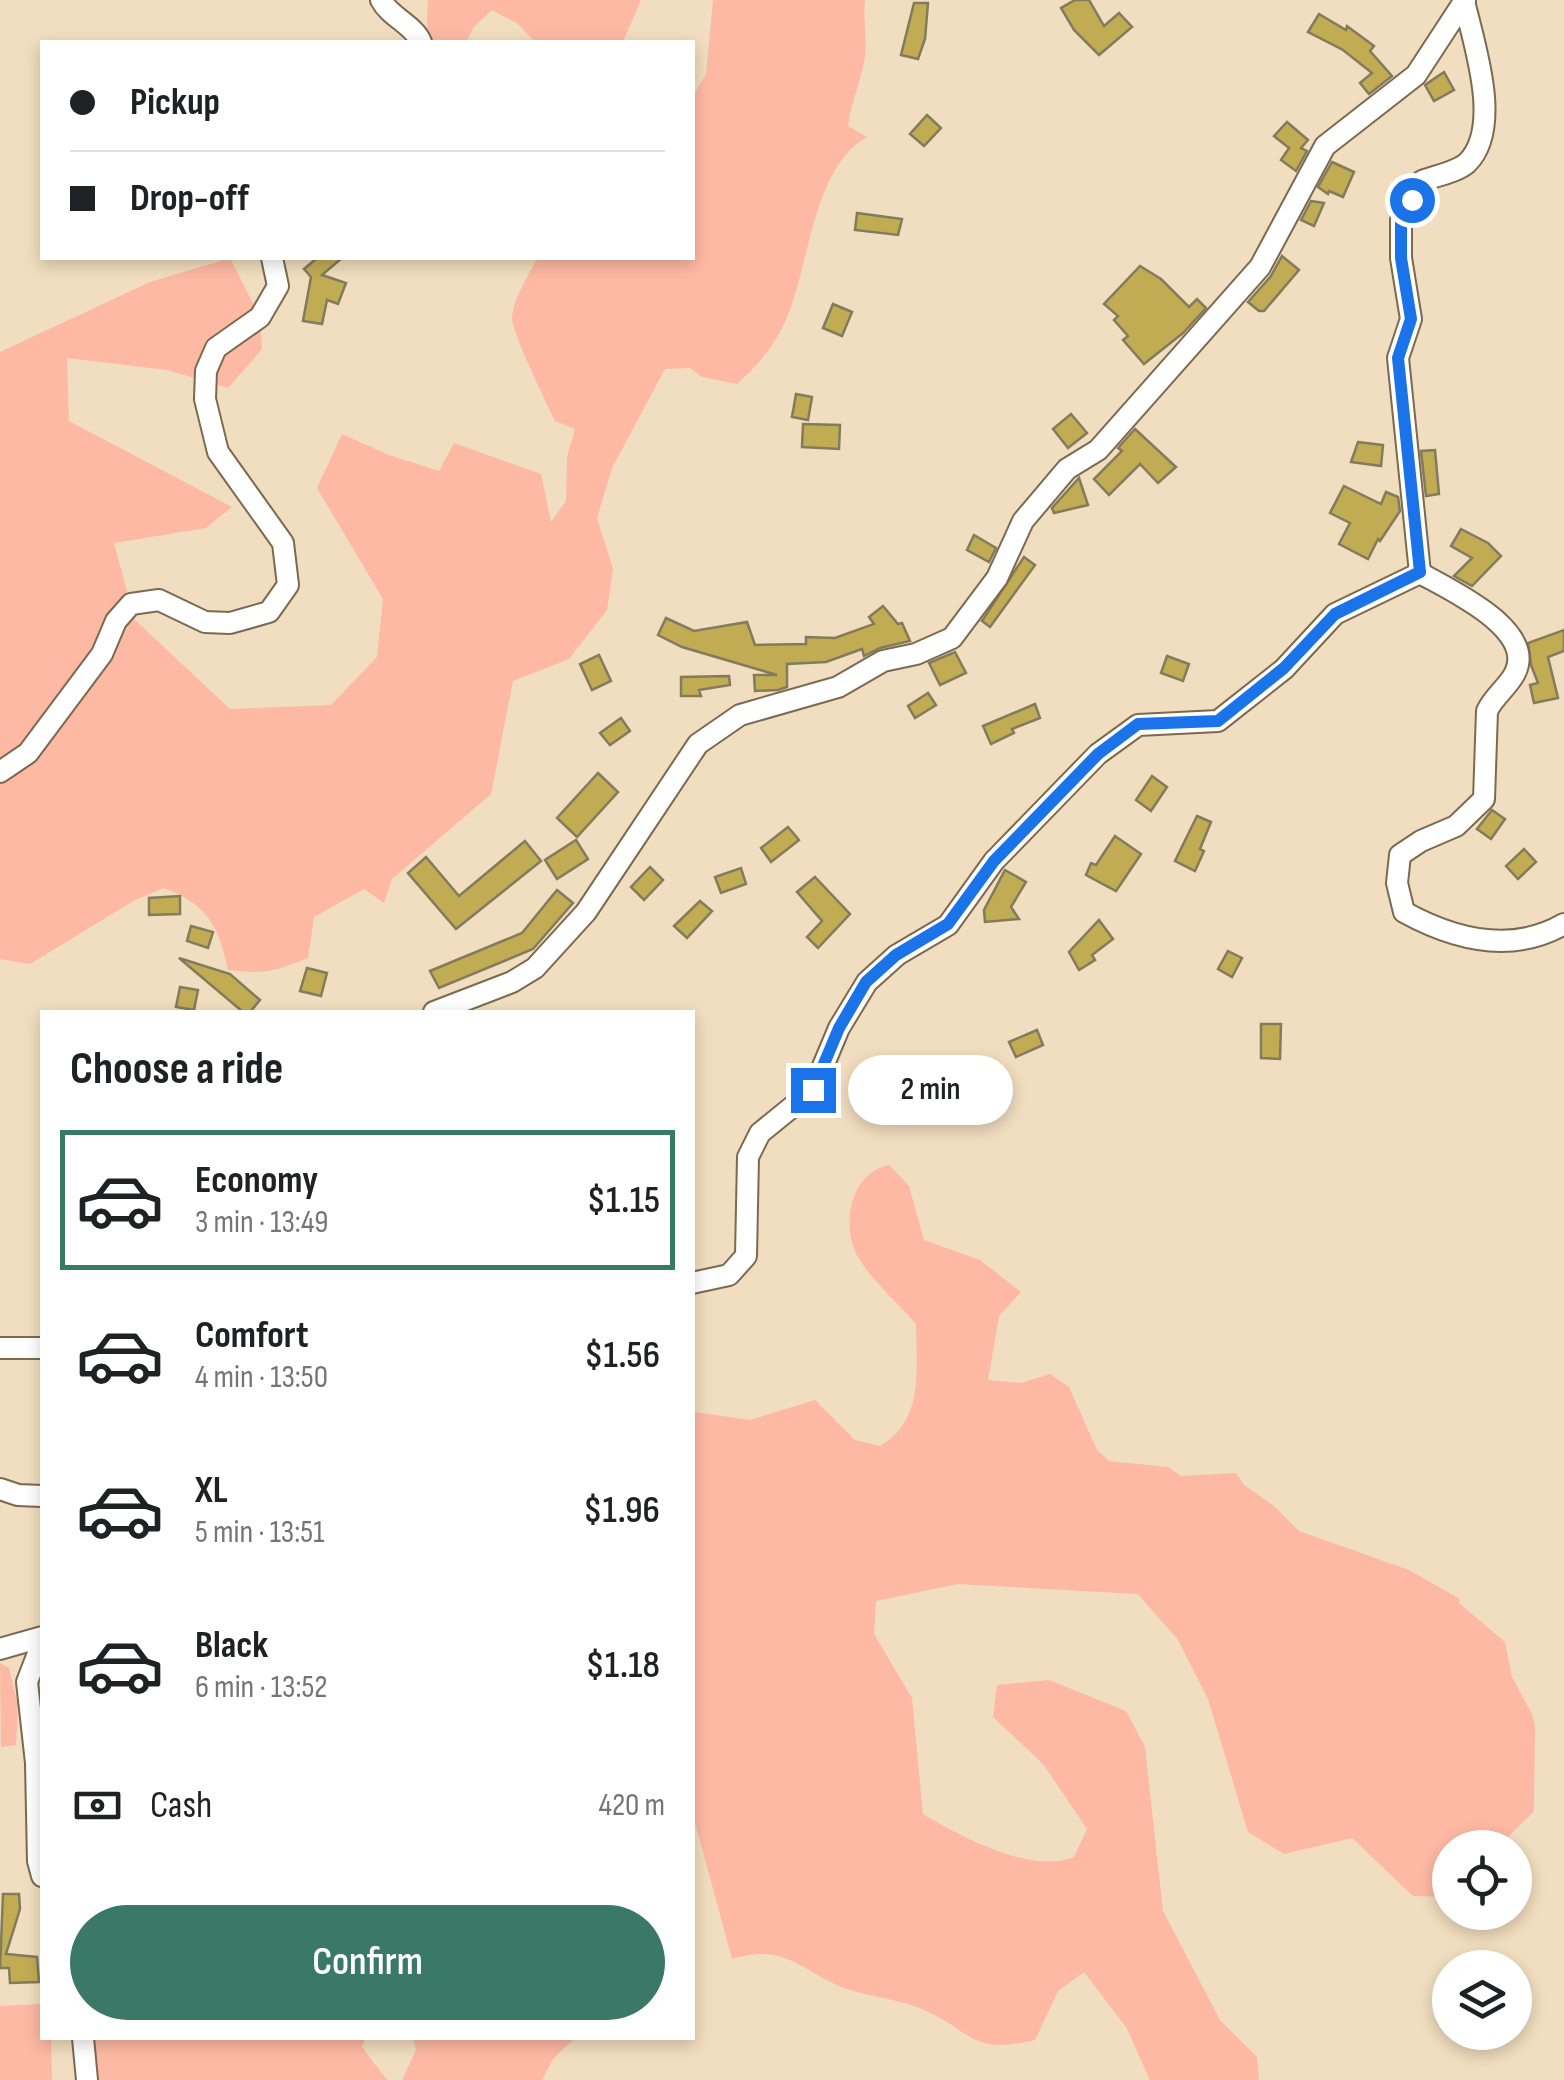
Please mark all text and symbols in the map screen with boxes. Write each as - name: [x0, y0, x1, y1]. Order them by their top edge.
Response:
- text: Pickup: [130, 80, 220, 125]
- text: Drop-off: [130, 176, 249, 221]
- route start: [1390, 178, 1435, 223]
- text: Choose a ride: [70, 1042, 283, 1097]
- callout: 2 min: [848, 1055, 1013, 1125]
- route end: [791, 1068, 836, 1113]
- text: 2 min: [901, 1070, 960, 1109]
- icon: car: [75, 1155, 165, 1245]
- text: Economy: [195, 1158, 318, 1203]
- text: $1.15: [587, 1178, 660, 1223]
- text: 3 min · 13:49: [195, 1203, 329, 1242]
- icon: car: [75, 1310, 165, 1400]
- text: Comfort: [195, 1313, 309, 1358]
- text: $1.56: [584, 1333, 660, 1378]
- text: 4 min · 13:50: [195, 1358, 328, 1397]
- icon: car: [75, 1465, 165, 1555]
- text: XL: [195, 1468, 228, 1513]
- text: $1.96: [583, 1488, 660, 1533]
- text: 5 min · 13:51: [195, 1513, 324, 1552]
- icon: car: [75, 1620, 165, 1710]
- text: Black: [195, 1623, 268, 1668]
- text: $1.18: [586, 1643, 660, 1688]
- text: 6 min · 13:52: [195, 1668, 328, 1707]
- icon: cash: [70, 1778, 125, 1833]
- text: Cash: [150, 1783, 212, 1828]
- text: 420 m: [598, 1786, 665, 1825]
- map controls: [1432, 1830, 1532, 2050]
- button: locate: [1432, 1830, 1532, 1930]
- button: Confirm: [70, 1905, 665, 2020]
- button: layers: [1432, 1950, 1532, 2050]

